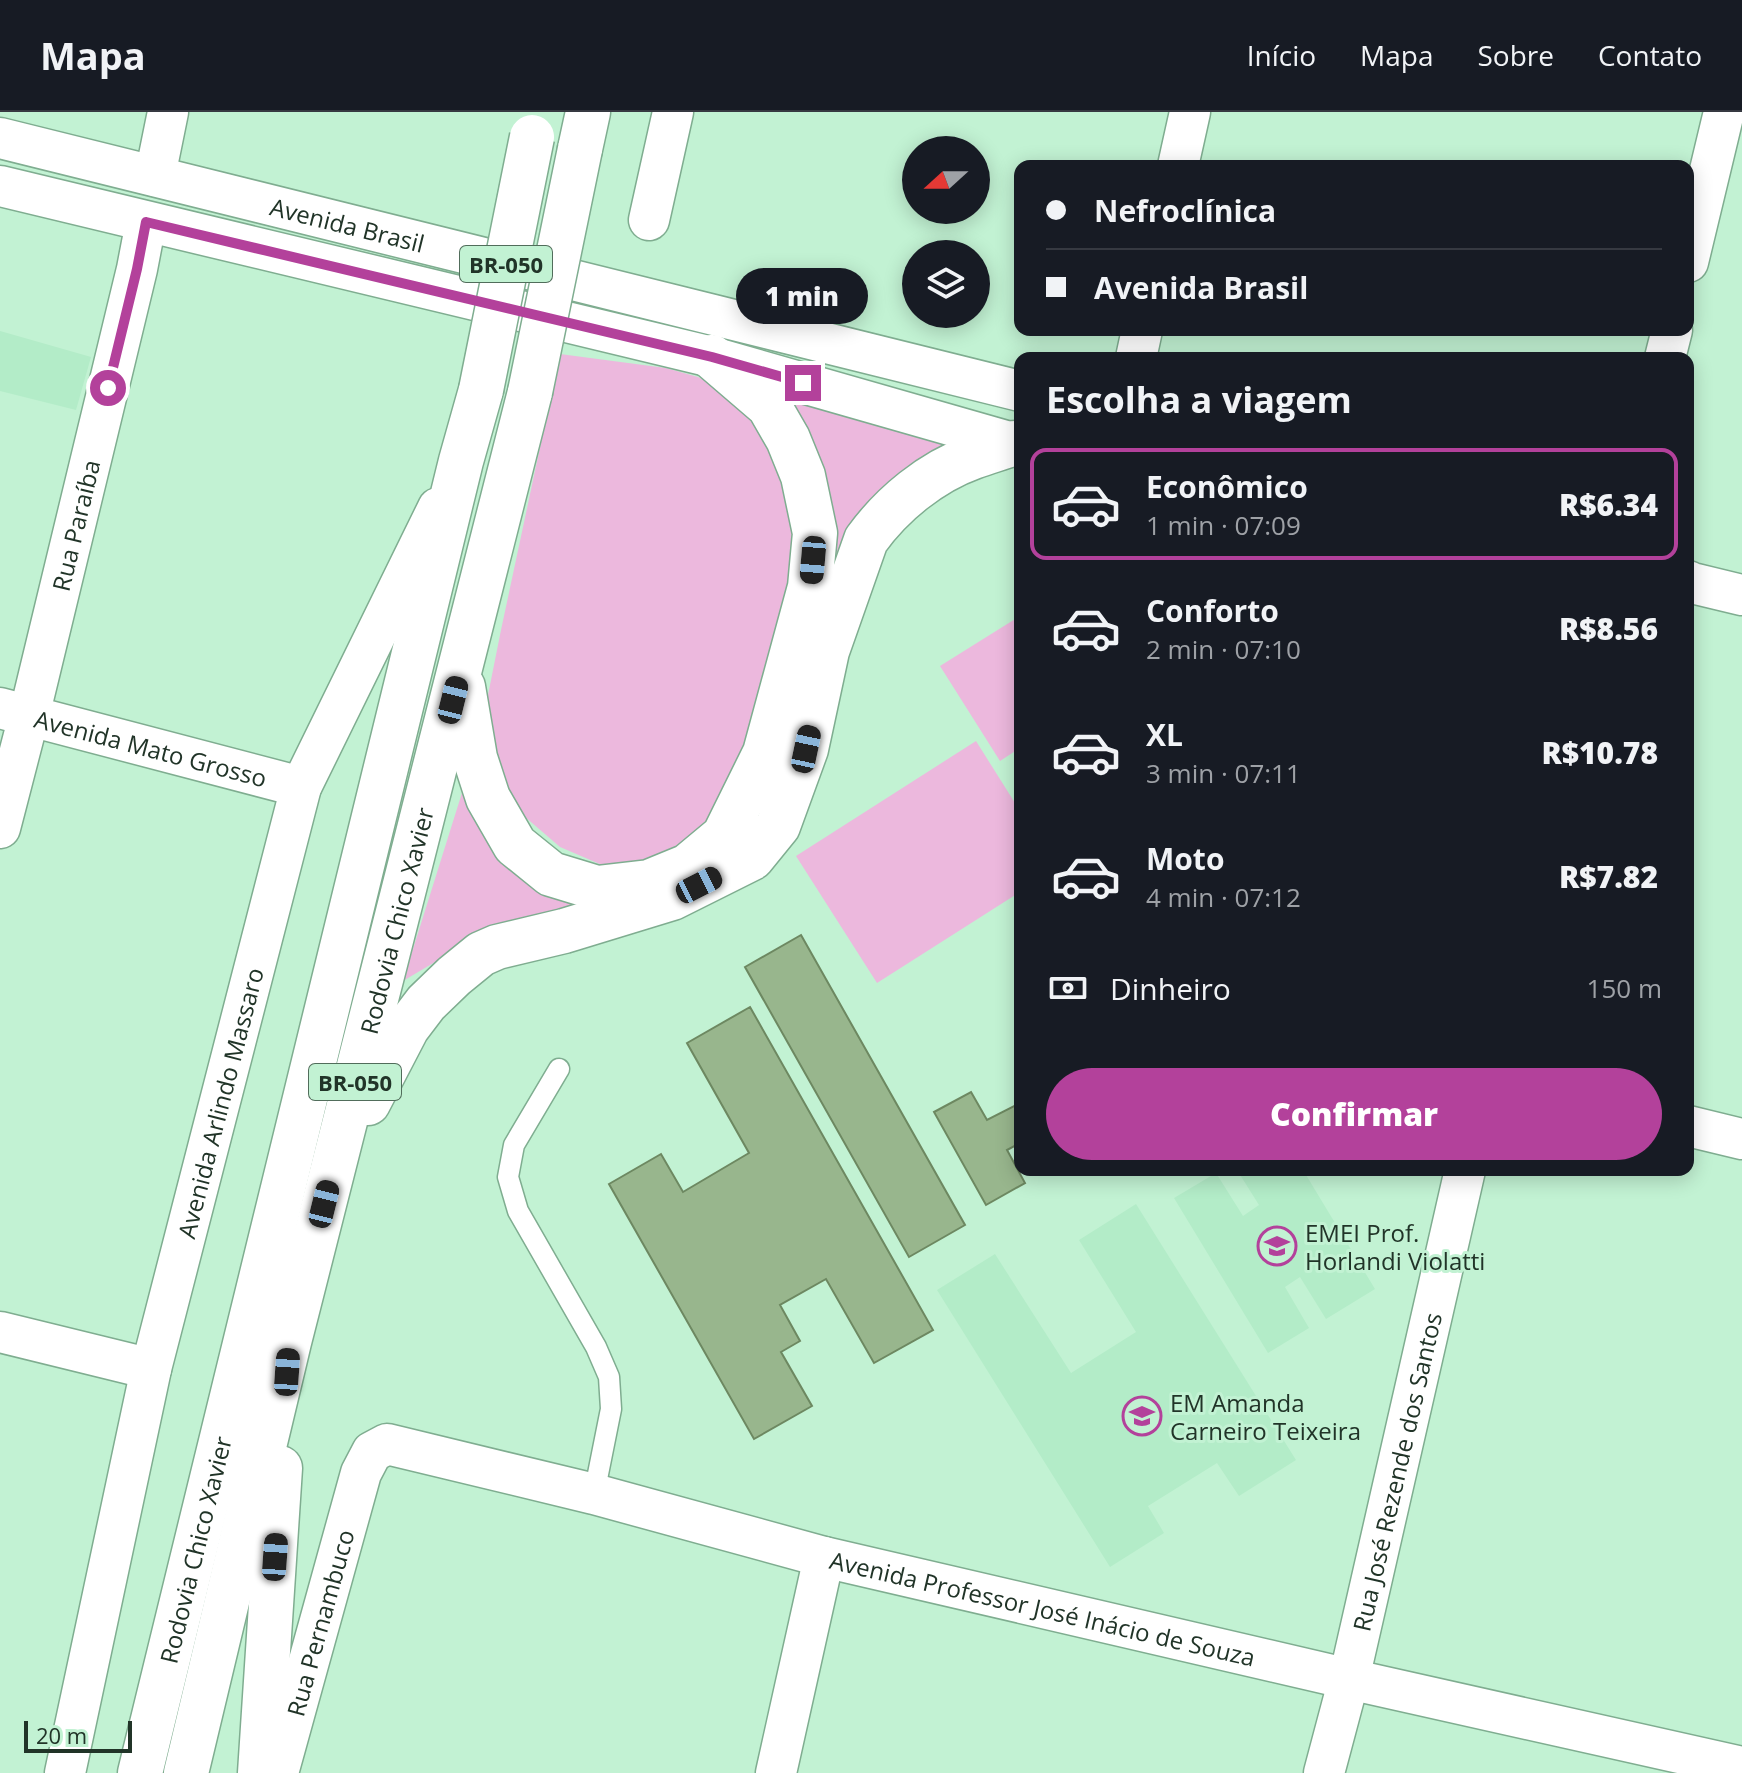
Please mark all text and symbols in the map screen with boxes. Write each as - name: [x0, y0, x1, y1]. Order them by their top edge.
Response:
- text: Mapa: [40, 29, 146, 81]
- text: Início: [1247, 36, 1316, 74]
- text: Mapa: [1360, 36, 1433, 74]
- text: Sobre: [1477, 36, 1554, 74]
- text: Contato: [1598, 36, 1702, 74]
- north arrow: [902, 136, 990, 224]
- map controls: [902, 136, 990, 328]
- street label: Avenida Brasil: [267, 189, 428, 259]
- text: Nefroclínica: [1094, 190, 1276, 231]
- button: layers: [902, 240, 990, 328]
- road number: BR-050: [460, 246, 552, 282]
- callout: 1 min: [737, 267, 869, 323]
- text: Avenida Brasil: [1094, 267, 1308, 308]
- text: 1 min: [765, 278, 839, 314]
- route end: [785, 365, 821, 401]
- route start: [90, 370, 126, 406]
- text: Escolha a viagem: [1046, 375, 1352, 424]
- street label: Rua Paraíba: [43, 456, 107, 594]
- text: Econômico: [1146, 466, 1308, 507]
- icon: car: [1050, 468, 1122, 540]
- text: R$6.34: [1559, 484, 1658, 525]
- text: 1 min · 07:09: [1146, 507, 1301, 543]
- car: [799, 535, 827, 585]
- text: Conforto: [1146, 590, 1279, 631]
- icon: car: [1050, 592, 1122, 664]
- text: R$8.56: [1559, 608, 1658, 649]
- text: 2 min · 07:10: [1146, 631, 1301, 667]
- car: [436, 674, 470, 726]
- street label: Avenida Mato Grosso: [31, 701, 271, 794]
- text: XL: [1146, 714, 1183, 755]
- icon: car: [1050, 716, 1122, 788]
- car: [789, 723, 823, 775]
- text: R$10.78: [1541, 732, 1658, 773]
- text: 3 min · 07:11: [1146, 755, 1301, 791]
- street label: Rodovia Chico Xavier: [351, 803, 441, 1037]
- text: Moto: [1146, 838, 1224, 879]
- icon: car: [1050, 840, 1122, 912]
- text: R$7.82: [1559, 856, 1658, 897]
- car: [672, 863, 726, 907]
- text: 4 min · 07:12: [1146, 879, 1301, 915]
- street label: Avenida Arlindo Massaro: [169, 964, 270, 1242]
- icon: cash: [1046, 966, 1090, 1010]
- text: Dinheiro: [1110, 968, 1231, 1009]
- text: 150 m: [1587, 970, 1662, 1006]
- road number: BR-050: [309, 1064, 401, 1100]
- button: Confirmar: [1046, 1068, 1662, 1160]
- car: [307, 1178, 341, 1230]
- place label: EMEI Prof. Horlandi Violatti: [1305, 1216, 1485, 1277]
- school or university icon: EMEI Prof. Horlandi Violatti: [1256, 1225, 1298, 1267]
- street label: Rua José Rezende dos Santos: [1344, 1309, 1449, 1634]
- car: [273, 1347, 301, 1397]
- place label: EM Amanda Carneiro Teixeira: [1170, 1386, 1361, 1447]
- school or university icon: EM Amanda Carneiro Teixeira: [1121, 1395, 1163, 1437]
- street label: Rodovia Chico Xavier: [151, 1432, 238, 1667]
- street label: Rua Pernambuco: [278, 1525, 361, 1720]
- car: [261, 1532, 289, 1582]
- street label: Avenida Professor José Inácio de Souza: [827, 1542, 1259, 1673]
- scale bar: [24, 1717, 132, 1753]
- text: 20 m: [36, 1720, 87, 1750]

